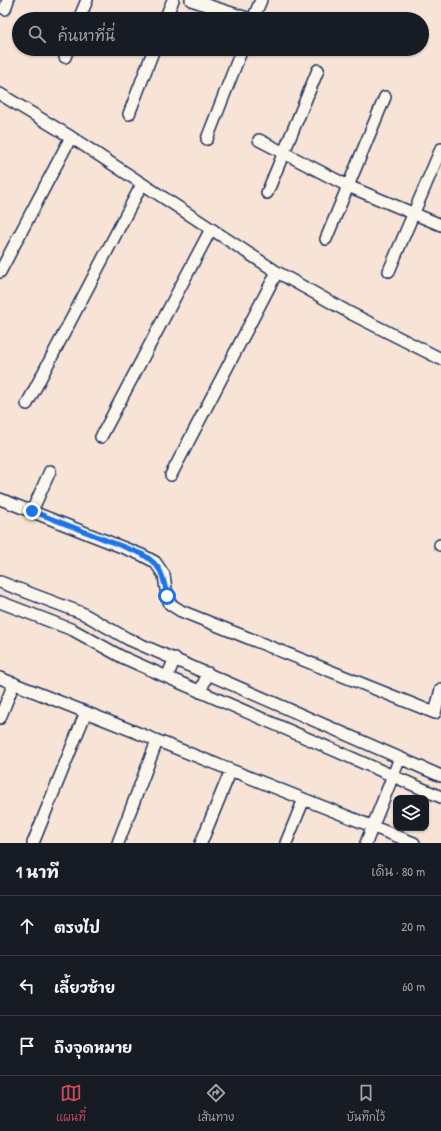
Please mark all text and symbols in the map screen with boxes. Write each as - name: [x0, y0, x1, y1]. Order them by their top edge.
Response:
- search box: [12, 12, 429, 56]
- icon: search: [26, 23, 48, 45]
- text: ค้นหาที่นี่: [58, 25, 115, 46]
- route end: [23, 502, 41, 520]
- route start: [158, 587, 176, 605]
- map controls: [393, 795, 429, 831]
- button: layers: [393, 795, 429, 831]
- text: 1 นาที: [16, 860, 59, 883]
- text: เดิน · 80 m: [371, 862, 425, 880]
- icon: ahead: [16, 915, 38, 937]
- text: ตรงไป: [54, 917, 100, 938]
- text: 20 m: [401, 917, 425, 935]
- icon: left: [16, 975, 38, 997]
- text: เลี้ยวซ้าย: [54, 977, 115, 998]
- text: 60 m: [402, 977, 425, 995]
- icon: arrive: [16, 1035, 38, 1057]
- text: ถึงจุดหมาย: [54, 1037, 132, 1058]
- tab: แผนที่: [56, 1082, 86, 1125]
- tab: เส้นทาง: [198, 1082, 234, 1125]
- tab: บันทึกไว้: [346, 1082, 385, 1125]

